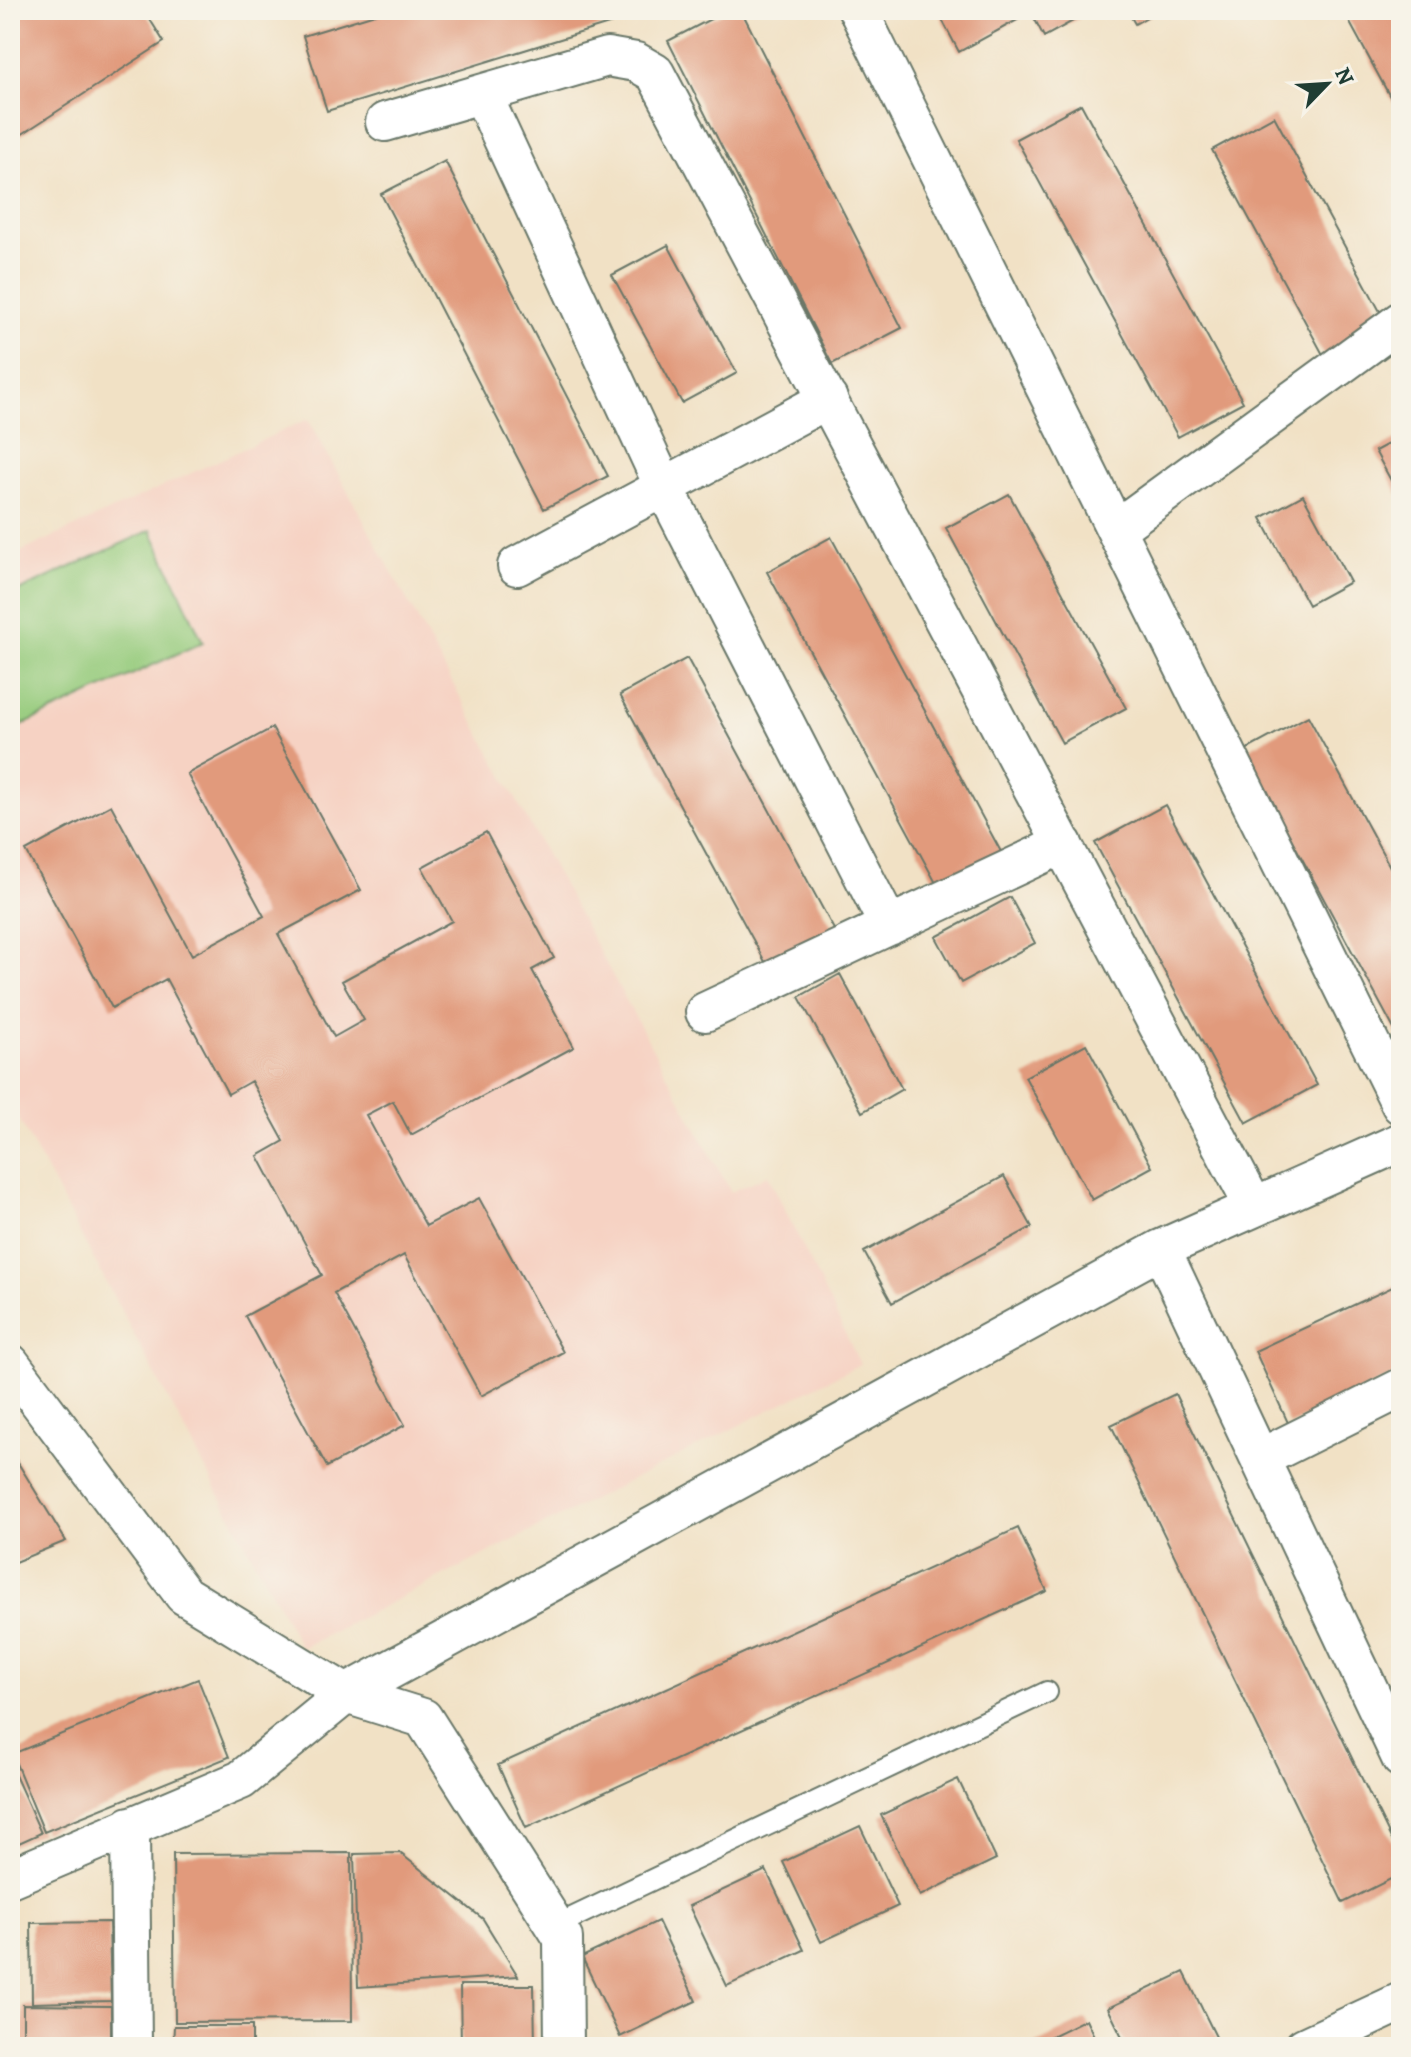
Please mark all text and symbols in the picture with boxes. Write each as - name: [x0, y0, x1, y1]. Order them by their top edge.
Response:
- north arrow: [1287, 44, 1367, 124]
- text: N: [1327, 62, 1361, 90]

